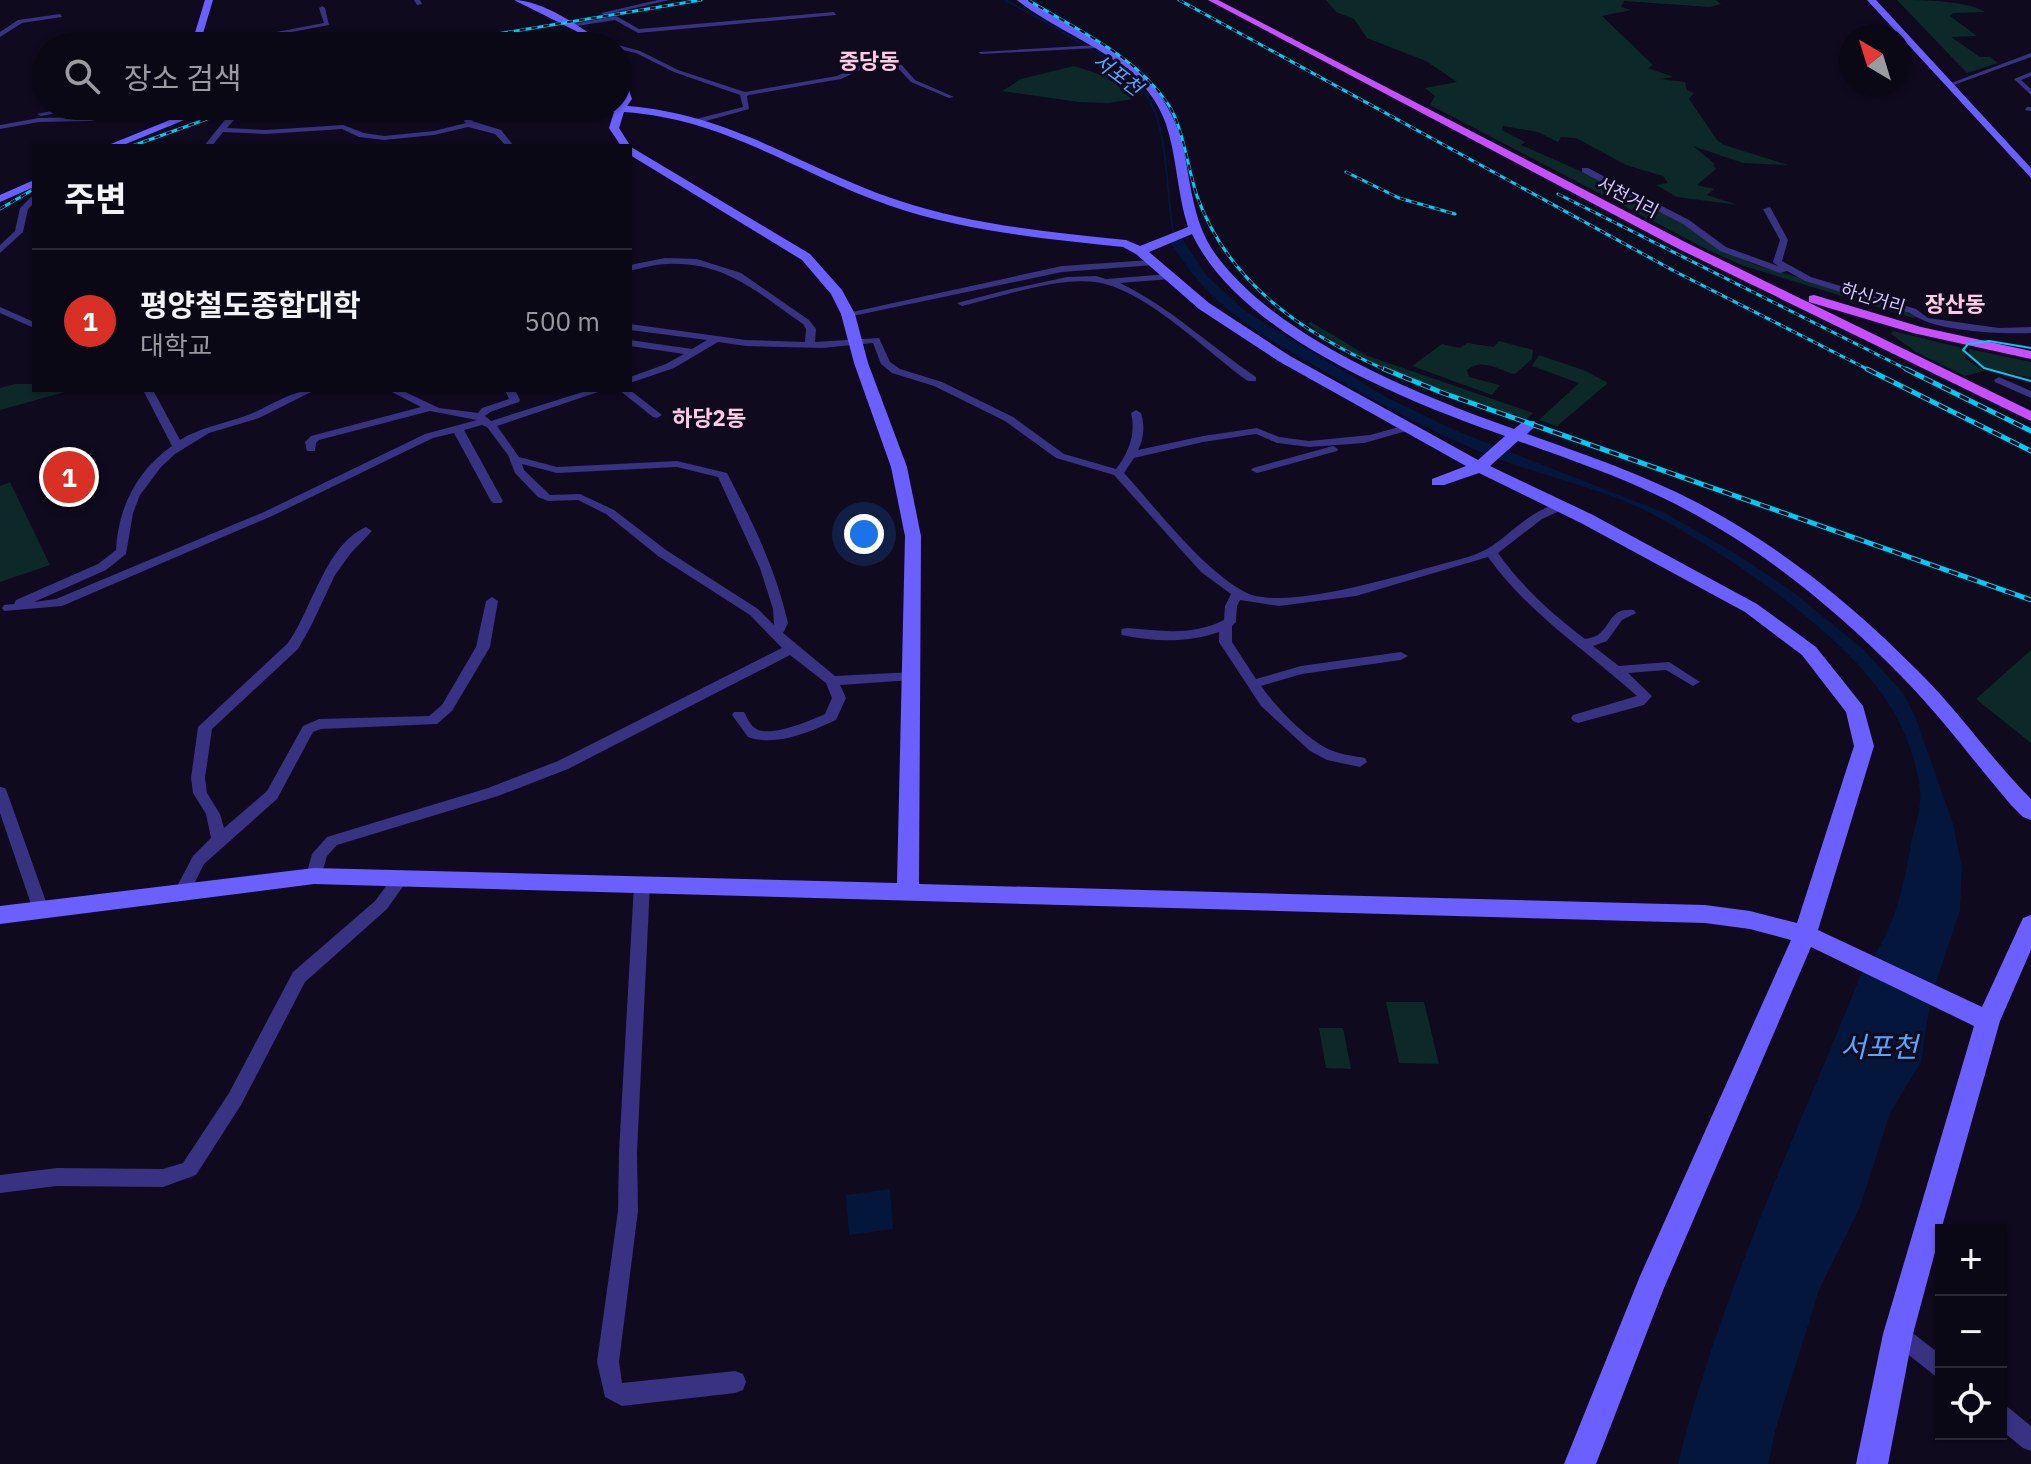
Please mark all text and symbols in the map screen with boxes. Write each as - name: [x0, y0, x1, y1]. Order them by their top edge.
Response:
- north arrow: [1839, 24, 1911, 96]
- search box: [32, 32, 632, 120]
- district label: 중당동: [839, 46, 899, 75]
- water label: 서포천: [1088, 47, 1150, 103]
- icon: search: [60, 54, 104, 98]
- text: 장소 검색: [124, 58, 241, 97]
- street label: 서천거리: [1593, 171, 1663, 223]
- text: 주변: [64, 176, 127, 220]
- street label: 하신거리: [1838, 277, 1908, 319]
- text: 평양철도종합대학: [140, 285, 361, 324]
- district label: 장산동: [1925, 289, 1985, 318]
- text: 1: [82, 304, 98, 338]
- text: 500 m: [524, 304, 600, 338]
- text: 대학교: [140, 328, 212, 362]
- district label: 하당2동: [672, 403, 746, 432]
- pin: 1: [43, 447, 95, 507]
- your location: [844, 514, 884, 554]
- water label: 서포천: [1840, 1028, 1921, 1065]
- map controls: [1935, 1224, 2007, 1440]
- button: +: [1935, 1224, 2007, 1296]
- button: −: [1935, 1296, 2007, 1368]
- button: locate: [1935, 1368, 2007, 1440]

